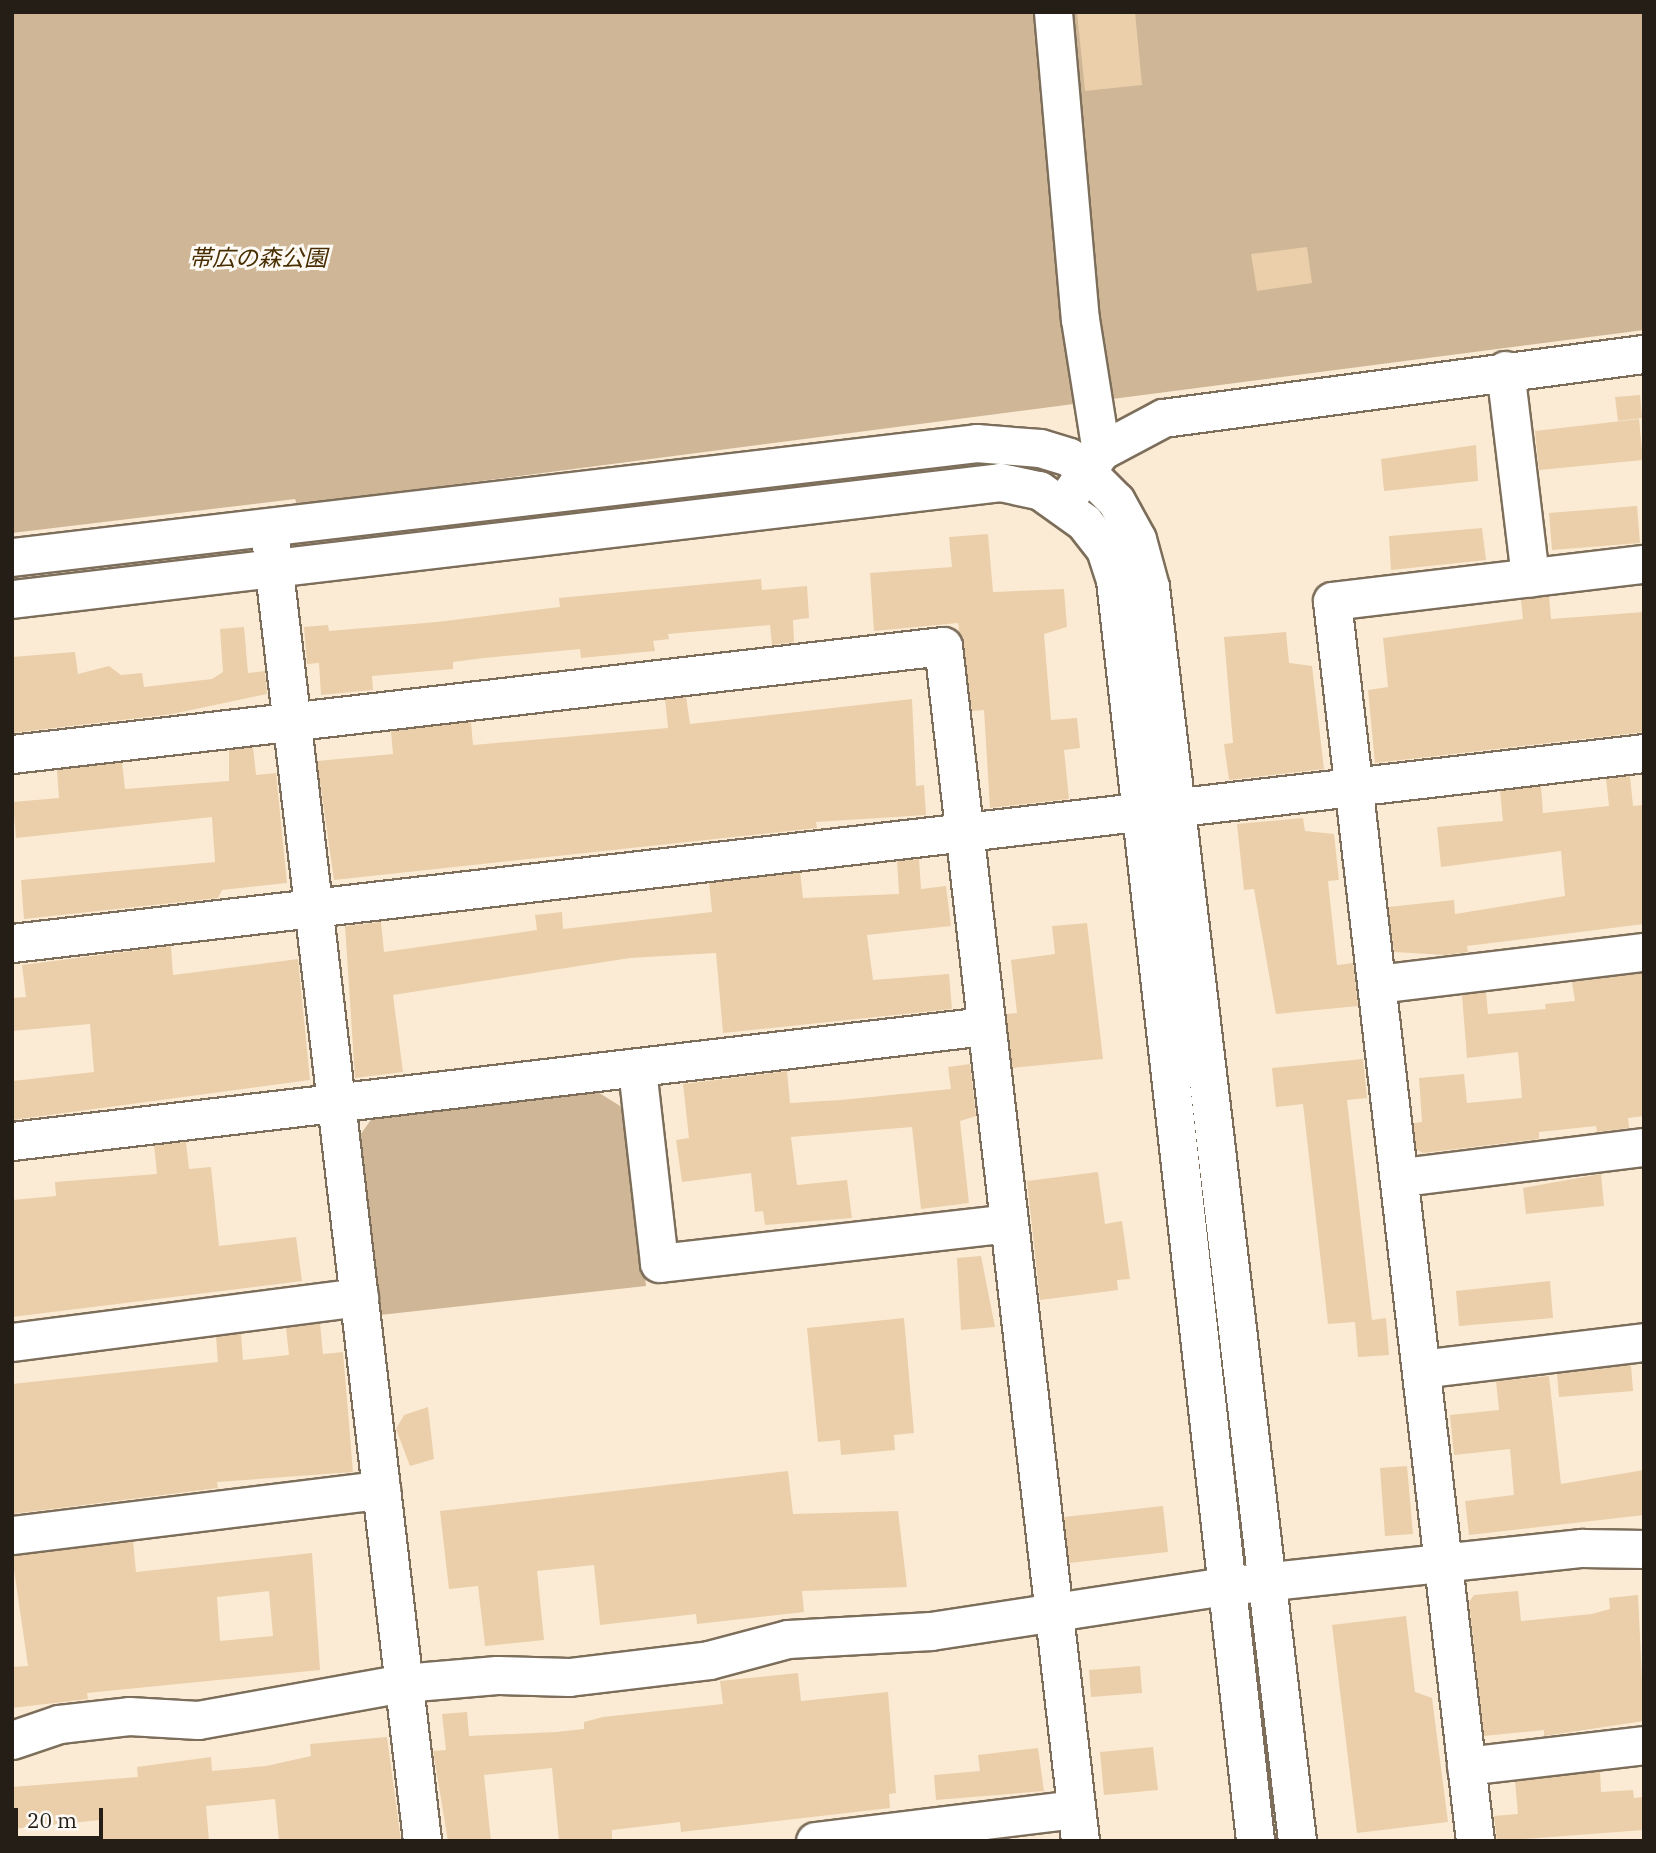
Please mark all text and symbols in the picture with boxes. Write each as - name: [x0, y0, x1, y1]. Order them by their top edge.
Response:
- park label: 帯広の森公園: [189, 243, 327, 271]
- scale bar: [18, 1794, 107, 1838]
- text: 20 m: [27, 1806, 77, 1834]

